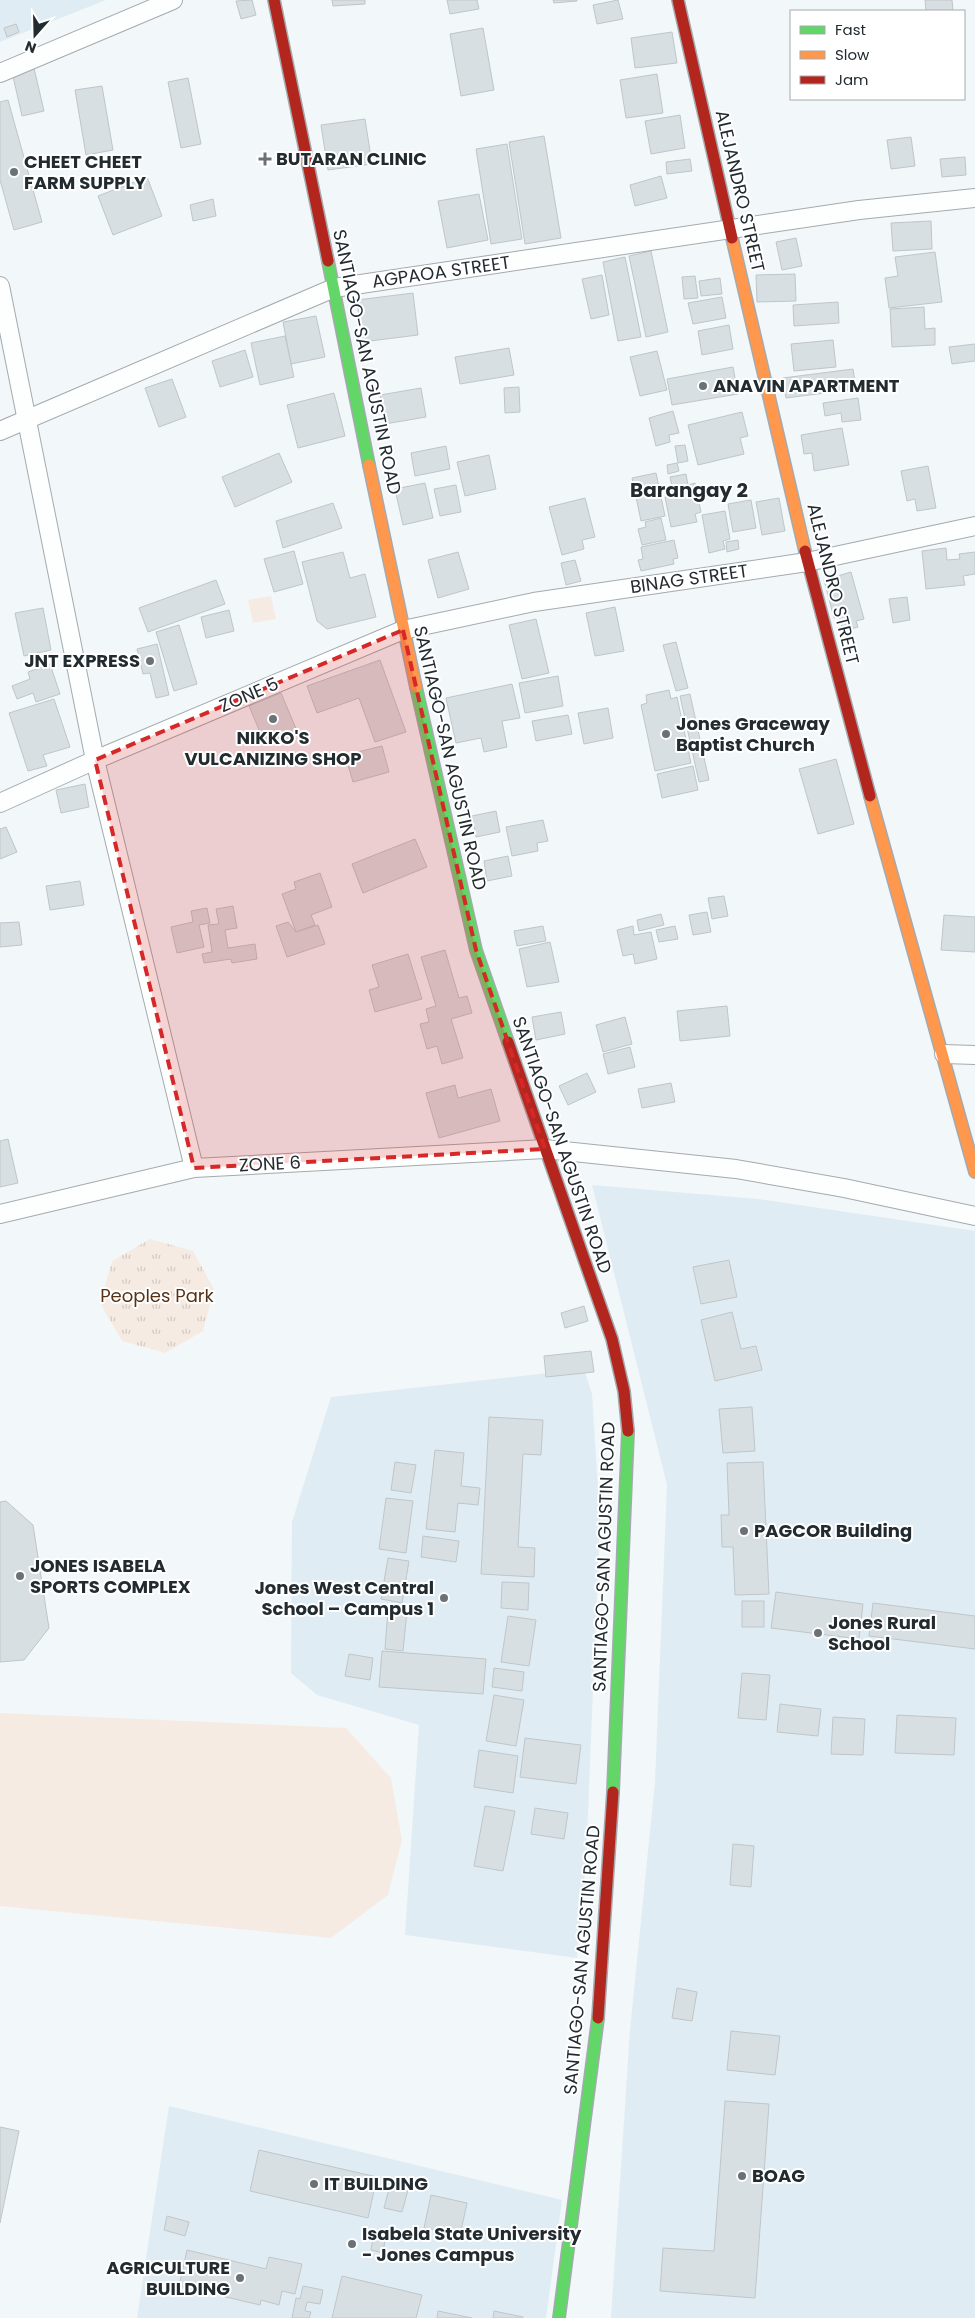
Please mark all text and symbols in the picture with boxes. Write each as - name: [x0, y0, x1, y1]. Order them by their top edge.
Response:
- north arrow: [10, 10, 60, 60]
- legend: [790, 10, 965, 100]
- text: Fast: [835, 19, 866, 40]
- text: N: [22, 36, 39, 58]
- text: Slow: [835, 44, 870, 65]
- text: Jam: [835, 69, 869, 90]
- street label: ALEJANDRO STREET: [710, 107, 771, 275]
- place label: BUTARAN CLINIC: [276, 146, 427, 171]
- place label: CHEET CHEET FARM SUPPLY: [24, 149, 146, 195]
- marker: BUTARAN CLINIC: [258, 152, 272, 166]
- marker: CHEET CHEET FARM SUPPLY: [8, 166, 20, 178]
- street label: SANTIAGO-SAN AGUSTIN ROAD: [327, 227, 408, 497]
- street label: AGPAOA STREET: [370, 249, 512, 294]
- place label: ANAVIN APARTMENT: [713, 373, 900, 398]
- marker: ANAVIN APARTMENT: [697, 380, 709, 392]
- district label: Barangay 2: [630, 476, 748, 504]
- street label: ALEJANDRO STREET: [801, 501, 866, 667]
- street label: BINAG STREET: [629, 558, 750, 599]
- street label: SANTIAGO-SAN AGUSTIN ROAD: [408, 623, 493, 892]
- place label: JNT EXPRESS: [24, 648, 140, 673]
- marker: JNT EXPRESS: [144, 655, 156, 667]
- street label: ZONE 5: [215, 671, 282, 718]
- place label: Jones Graceway Baptist Church: [676, 711, 830, 757]
- marker: NIKKO'S VULCANIZING SHOP: [267, 713, 279, 725]
- place label: NIKKO'S VULCANIZING SHOP: [185, 725, 361, 771]
- marker: Jones Graceway Baptist Church: [660, 728, 672, 740]
- street label: SANTIAGO-SAN AGUSTIN ROAD: [507, 1013, 618, 1277]
- street label: ZONE 6: [238, 1149, 302, 1178]
- park label: Peoples Park: [100, 1283, 215, 1308]
- street label: SANTIAGO-SAN AGUSTIN ROAD: [586, 1421, 621, 1692]
- place label: PAGCOR Building: [754, 1518, 912, 1543]
- marker: PAGCOR Building: [738, 1525, 750, 1537]
- place label: JONES ISABELA SPORTS COMPLEX: [30, 1553, 191, 1599]
- marker: JONES ISABELA SPORTS COMPLEX: [14, 1570, 26, 1582]
- place label: Jones West Central School – Campus 1: [254, 1575, 434, 1621]
- marker: Jones West Central School – Campus 1: [438, 1592, 450, 1604]
- place label: Jones Rural School: [828, 1610, 936, 1656]
- marker: Jones Rural School: [812, 1627, 824, 1639]
- street label: SANTIAGO-SAN AGUSTIN ROAD: [557, 1824, 606, 2096]
- place label: BOAG: [752, 2163, 805, 2188]
- marker: BOAG: [736, 2170, 748, 2182]
- place label: IT BUILDING: [324, 2171, 428, 2196]
- marker: IT BUILDING: [308, 2178, 320, 2190]
- place label: Isabela State University - Jones Campus: [362, 2221, 582, 2267]
- marker: Isabela State University - Jones Campus: [346, 2238, 358, 2250]
- place label: AGRICULTURE BUILDING: [106, 2255, 230, 2301]
- marker: AGRICULTURE BUILDING: [234, 2272, 246, 2284]

